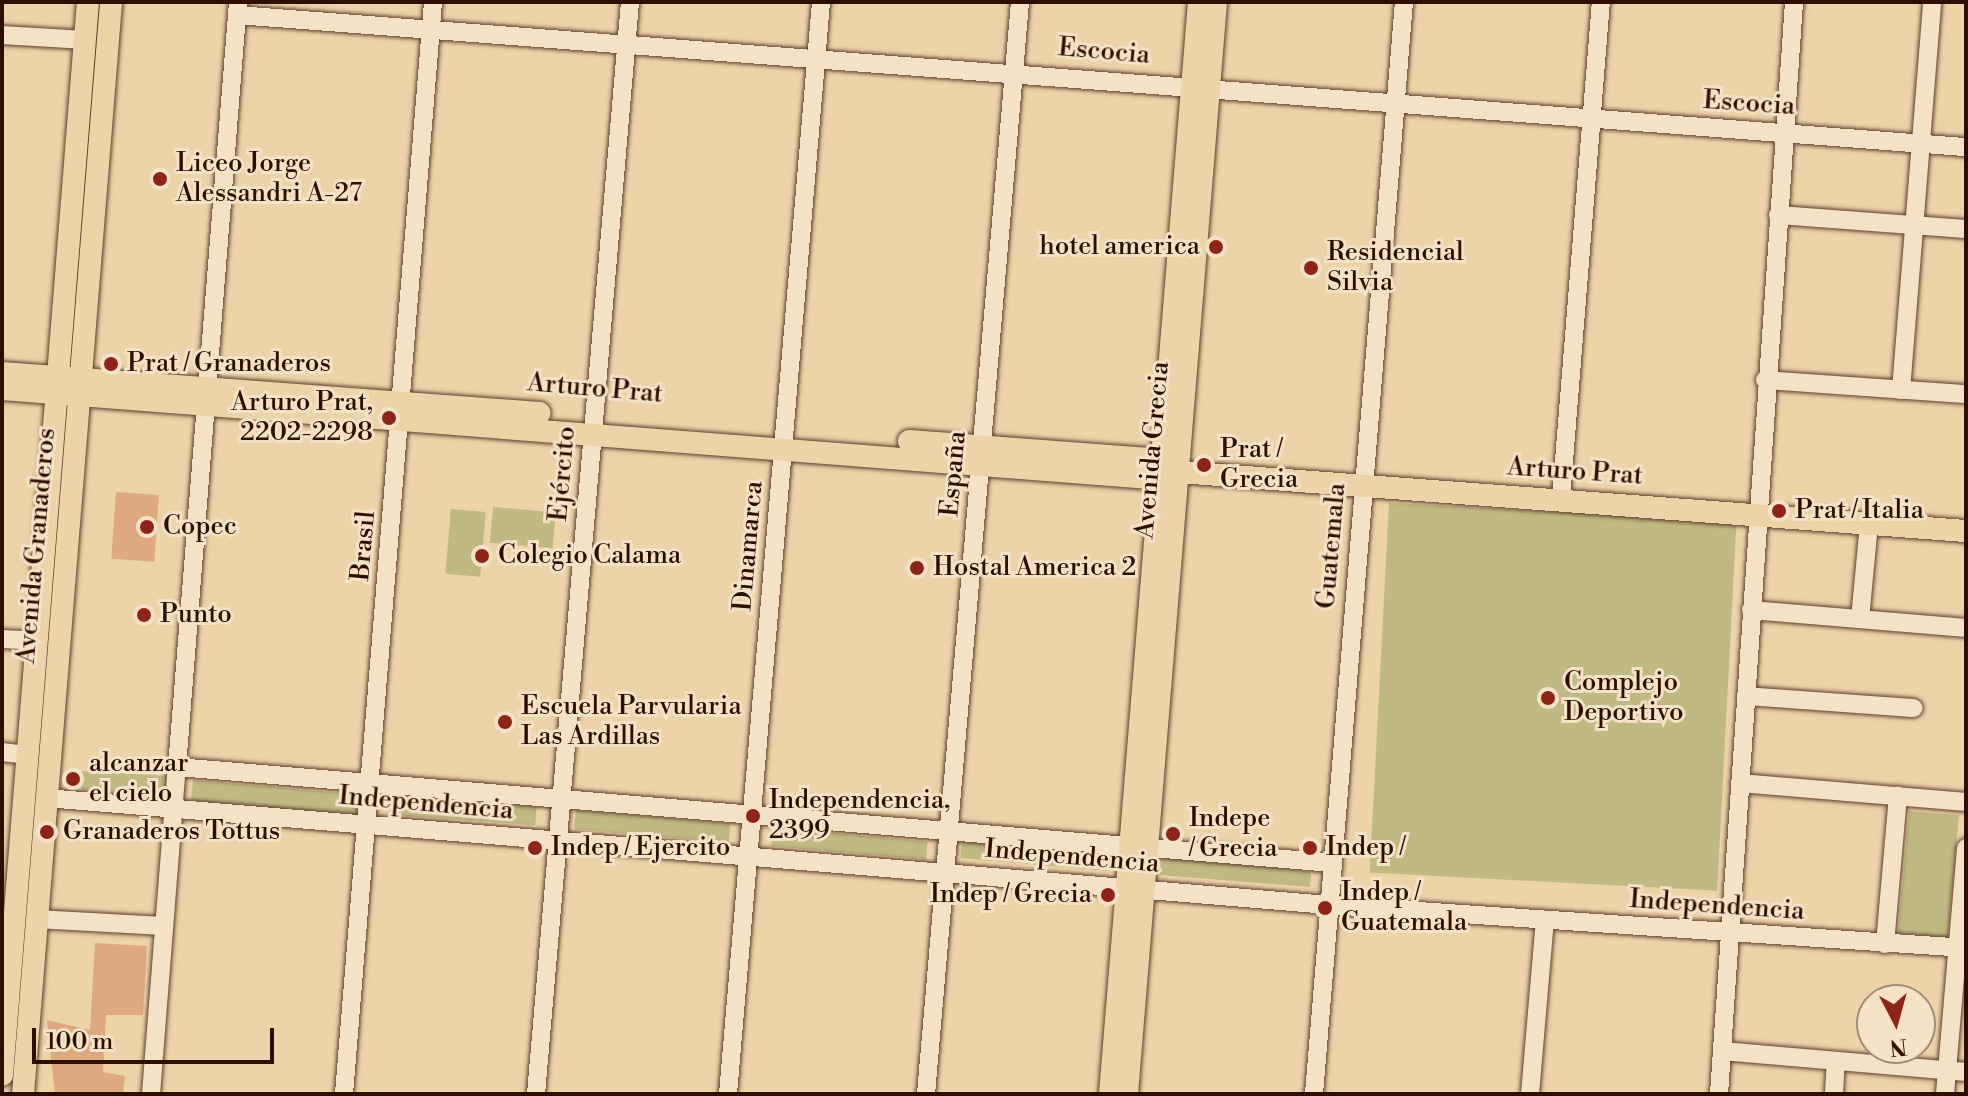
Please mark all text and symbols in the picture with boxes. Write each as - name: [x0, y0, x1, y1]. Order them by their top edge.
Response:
- street label: Escocia: [1057, 32, 1151, 72]
- street label: Escocia: [1702, 85, 1796, 123]
- place label: Liceo Jorge Alessandri A-27: [176, 148, 362, 210]
- marker: Liceo Jorge Alessandri A-27: [151, 170, 169, 188]
- place label: hotel america: [1039, 231, 1200, 263]
- place label: Residencial Silvia: [1327, 237, 1464, 298]
- marker: hotel america: [1207, 238, 1225, 256]
- marker: Residencial Silvia: [1302, 259, 1320, 277]
- place label: Prat / Granaderos: [127, 348, 331, 380]
- marker: Prat / Granaderos: [102, 355, 120, 373]
- street label: Avenida Grecia: [1130, 360, 1176, 540]
- street label: Arturo Prat: [526, 368, 664, 410]
- place label: Arturo Prat, 2202-2298: [231, 387, 373, 448]
- marker: Arturo Prat, 2202-2298: [380, 409, 398, 427]
- street label: Ejército: [543, 425, 583, 523]
- street label: Avenida Granaderos: [11, 427, 63, 665]
- street label: España: [935, 430, 973, 518]
- place label: Prat / Grecia: [1220, 434, 1298, 496]
- street label: Arturo Prat: [1506, 452, 1644, 492]
- marker: Prat / Grecia: [1195, 456, 1213, 474]
- street label: Dinamarca: [728, 480, 770, 612]
- street label: Guatemala: [1311, 482, 1353, 610]
- place label: Prat / Italia: [1795, 495, 1924, 527]
- marker: Prat / Italia: [1770, 502, 1788, 520]
- street label: Brasil: [345, 510, 383, 582]
- place label: Copec: [163, 511, 237, 543]
- marker: Copec: [138, 518, 156, 536]
- place label: Colegio Calama: [498, 540, 681, 572]
- marker: Colegio Calama: [473, 547, 491, 565]
- place label: Hostal America 2: [933, 552, 1136, 584]
- marker: Hostal America 2: [908, 559, 926, 577]
- place label: Punto: [160, 599, 232, 631]
- marker: Punto: [135, 606, 153, 624]
- place label: Complejo Deportivo: [1564, 667, 1684, 728]
- marker: Complejo Deportivo: [1539, 689, 1557, 707]
- place label: Escuela Parvularia Las Ardillas: [521, 691, 742, 752]
- marker: Escuela Parvularia Las Ardillas: [496, 713, 514, 731]
- place label: alcanzar el cielo: [89, 748, 189, 810]
- marker: alcanzar el cielo: [64, 770, 82, 788]
- street label: Independencia: [337, 781, 515, 827]
- place label: Independencia, 2399: [769, 785, 950, 846]
- place label: Indepe / Grecia: [1189, 803, 1277, 864]
- marker: Independencia, 2399: [744, 807, 762, 825]
- place label: Granaderos Tottus: [63, 816, 280, 848]
- marker: Granaderos Tottus: [38, 823, 56, 841]
- marker: Indepe / Grecia: [1164, 825, 1182, 843]
- place label: Indep / Ejercito: [551, 832, 730, 864]
- place label: Indep /: [1326, 832, 1405, 864]
- street label: Independencia: [983, 834, 1161, 880]
- marker: Indep / Ejercito: [526, 839, 544, 857]
- marker: Indep /: [1301, 839, 1319, 857]
- place label: Indep / Guatemala: [1341, 877, 1467, 938]
- place label: Indep / Grecia: [930, 879, 1092, 911]
- street label: Independencia: [1629, 884, 1805, 928]
- marker: Indep / Grecia: [1099, 886, 1117, 904]
- marker: Indep / Guatemala: [1316, 899, 1334, 917]
- north arrow: [1856, 984, 1936, 1064]
- scale bar: [36, 1012, 278, 1062]
- text: 100 m: [46, 1027, 113, 1057]
- text: N: [1888, 1032, 1908, 1061]

